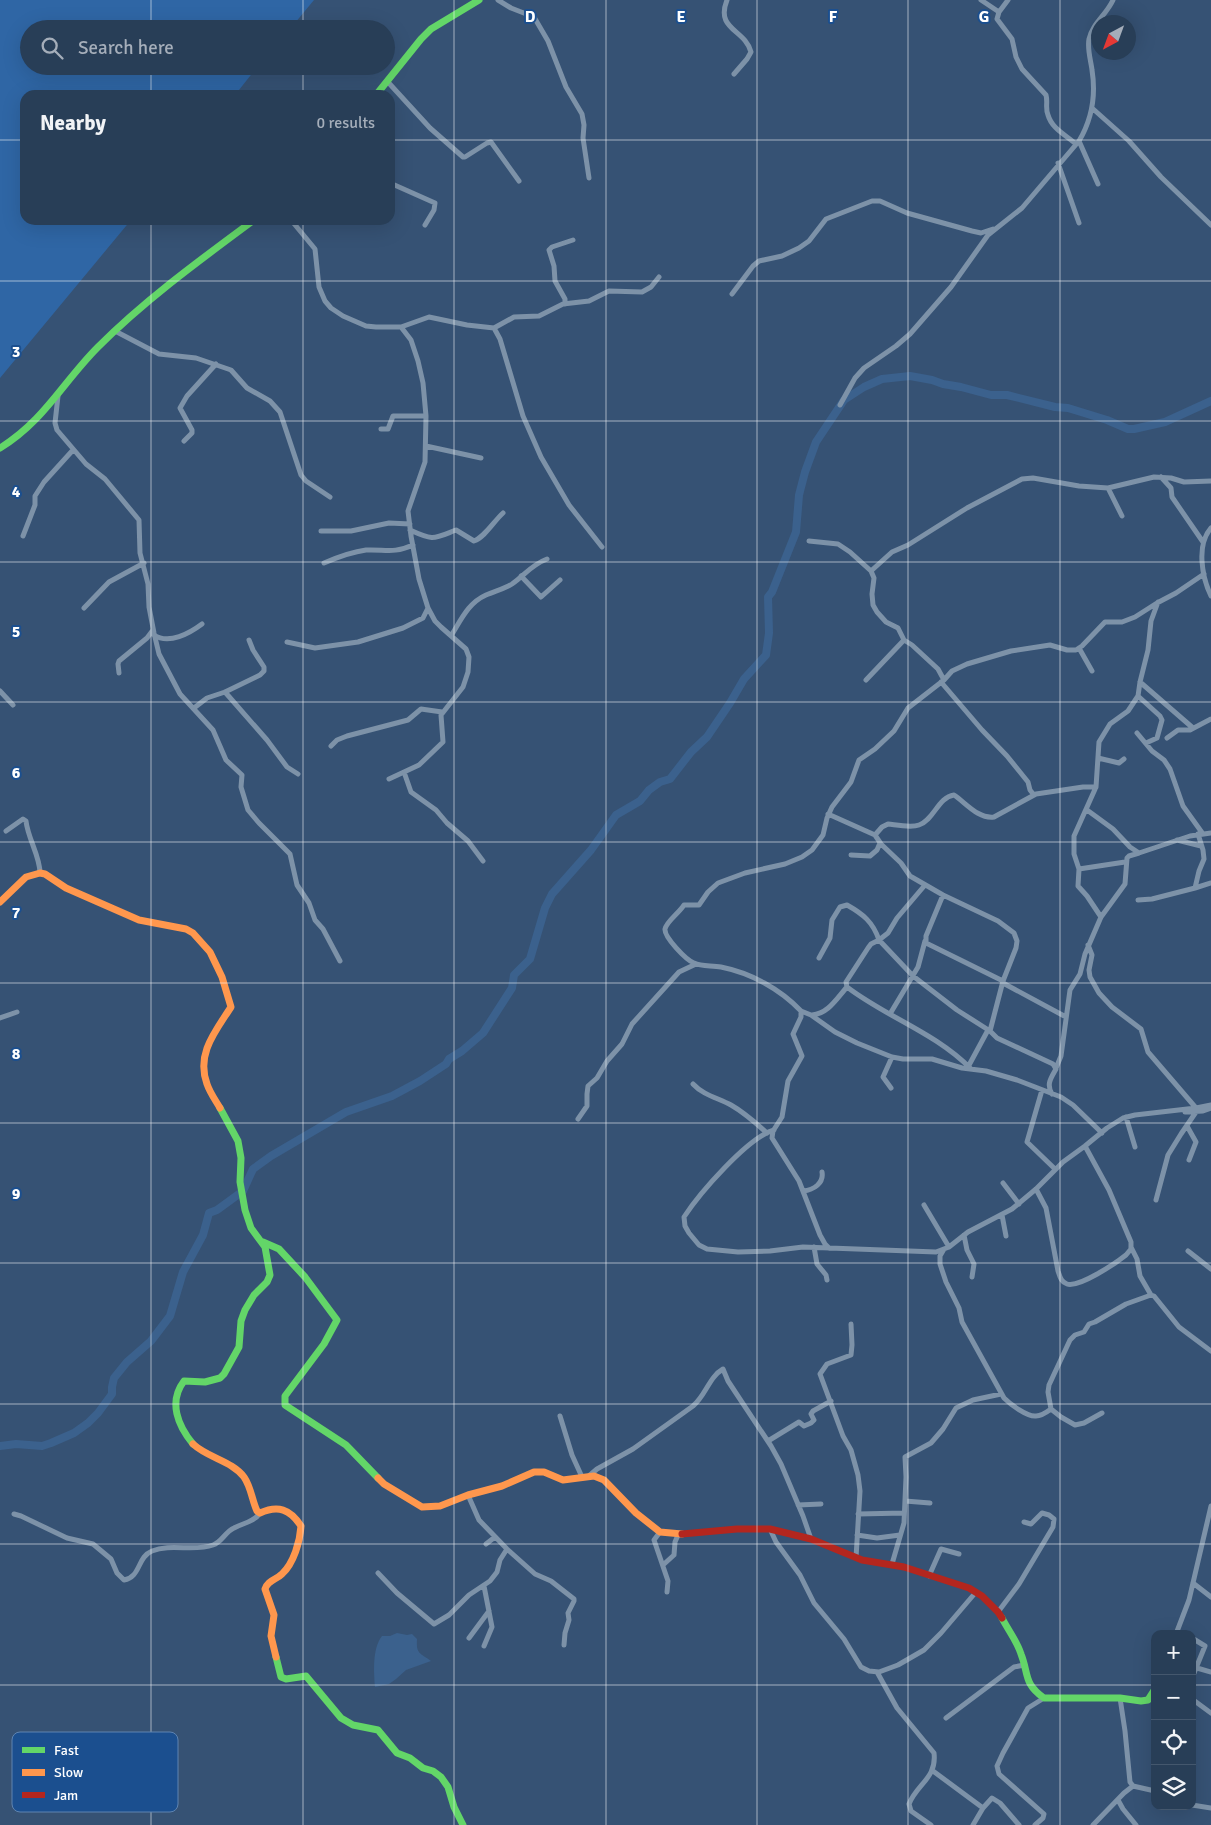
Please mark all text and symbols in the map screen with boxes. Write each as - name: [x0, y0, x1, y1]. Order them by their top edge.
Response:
- text: D: [525, 7, 536, 27]
- text: E: [676, 7, 686, 27]
- text: F: [829, 7, 838, 27]
- text: G: [979, 7, 989, 27]
- north arrow: [1091, 15, 1136, 60]
- search box: [20, 20, 395, 75]
- icon: search: [38, 34, 66, 62]
- text: Search here: [78, 36, 174, 60]
- text: Nearby: [40, 110, 106, 136]
- text: 0 results: [316, 113, 375, 133]
- text: 3: [12, 342, 20, 362]
- text: 4: [12, 482, 21, 502]
- text: 5: [12, 622, 20, 642]
- text: 6: [12, 763, 21, 783]
- text: 7: [12, 903, 21, 923]
- text: 8: [12, 1044, 21, 1064]
- text: 9: [12, 1184, 21, 1204]
- map controls: [1151, 1630, 1196, 1810]
- button: +: [1151, 1630, 1196, 1675]
- button: −: [1151, 1675, 1196, 1720]
- button: locate: [1151, 1720, 1196, 1765]
- legend: [12, 1732, 178, 1812]
- text: Fast: [54, 1742, 79, 1759]
- text: Slow: [54, 1764, 83, 1781]
- button: layers: [1151, 1765, 1196, 1810]
- text: Jam: [54, 1787, 78, 1804]

